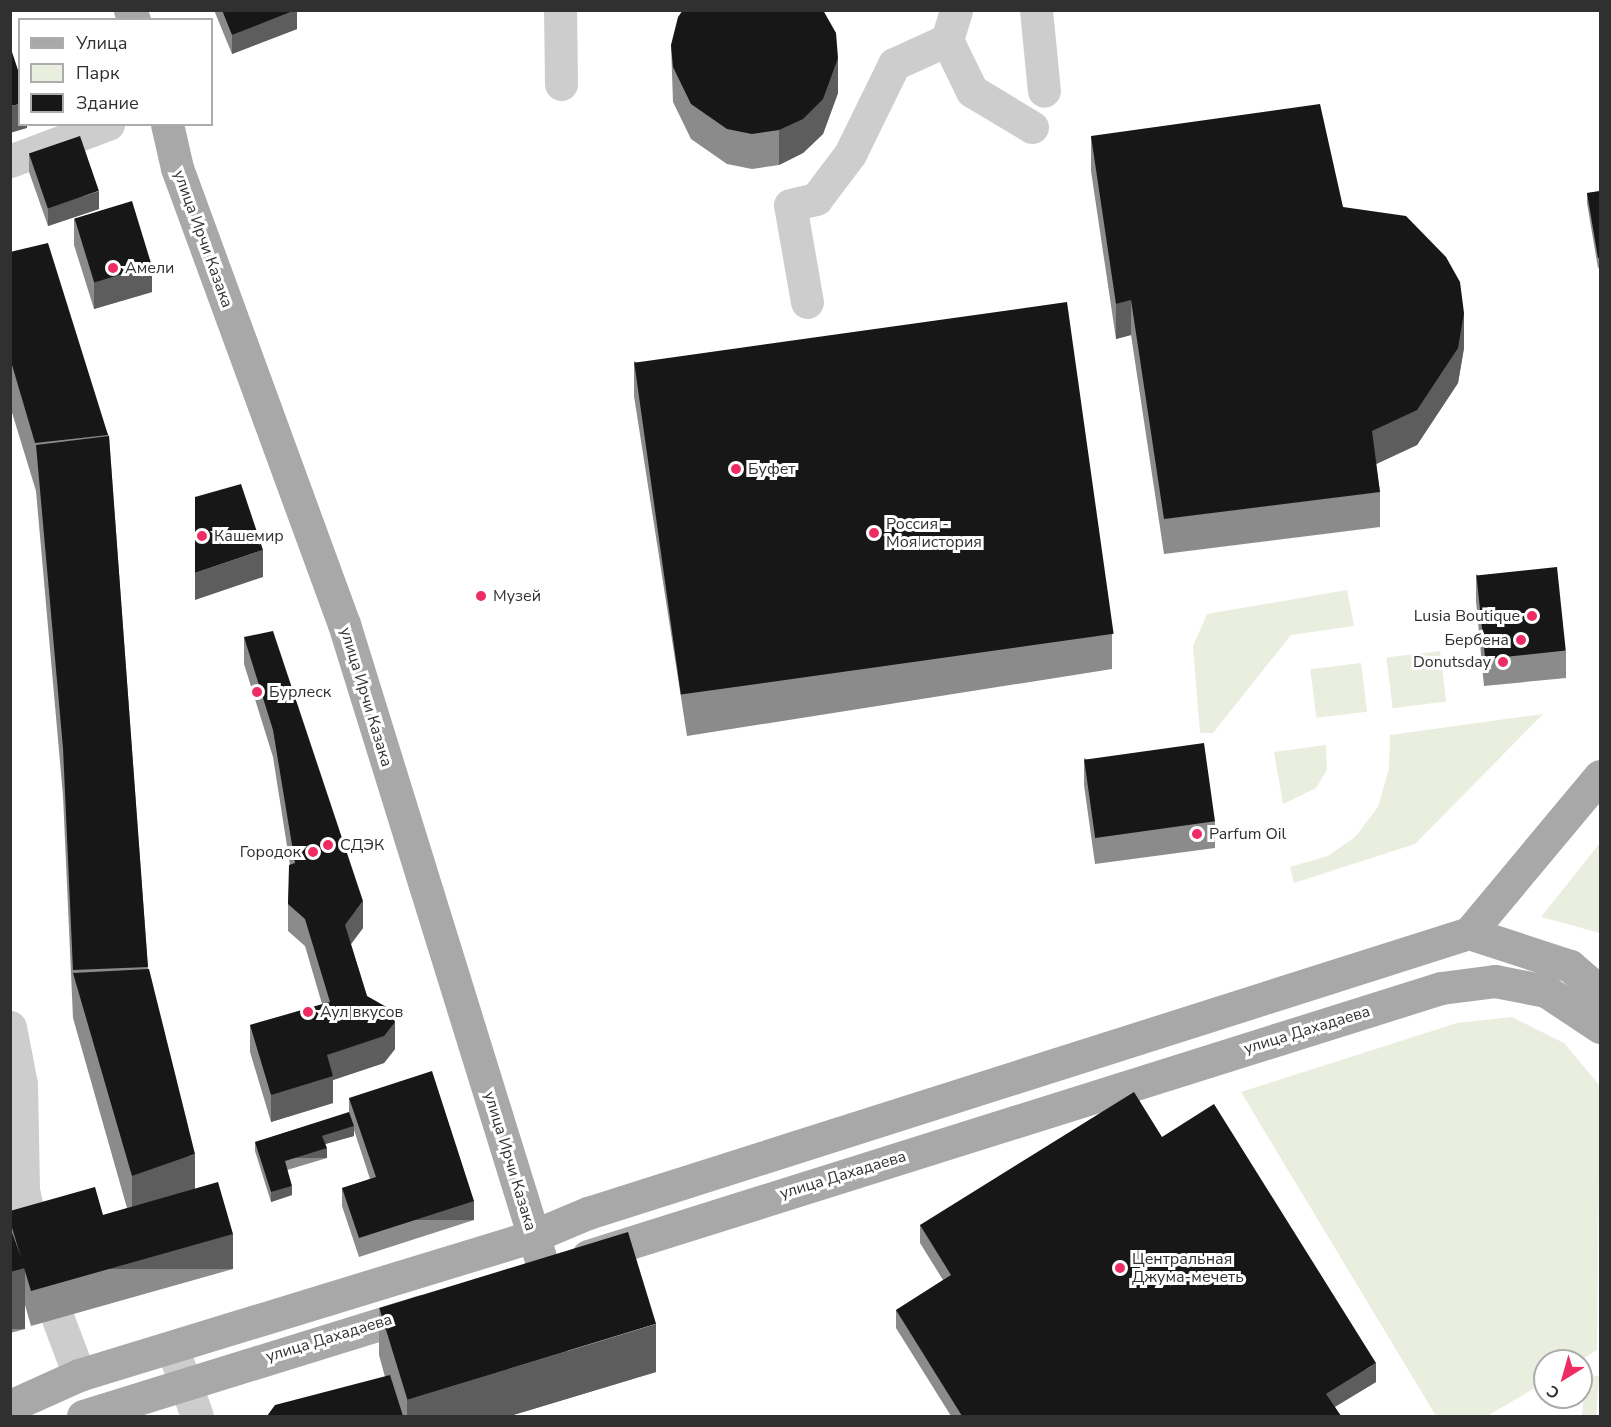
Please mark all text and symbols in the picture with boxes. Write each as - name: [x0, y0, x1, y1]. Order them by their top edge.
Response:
- legend: [18, 18, 213, 126]
- text: Улица: [76, 31, 127, 55]
- text: Парк: [76, 61, 119, 85]
- text: Здание: [76, 91, 139, 115]
- street label: улица Ирчи Казака: [169, 168, 237, 310]
- place label: Амели: [125, 258, 174, 278]
- marker: Амели: [106, 261, 120, 275]
- place label: Буфет: [748, 459, 795, 479]
- marker: Буфет: [729, 462, 743, 476]
- place label: Россия - Моя история: [886, 514, 982, 552]
- place label: Кашемир: [214, 526, 284, 546]
- marker: Россия - Моя история: [867, 526, 881, 540]
- marker: Кашемир: [195, 529, 209, 543]
- place label: Музей: [493, 586, 541, 606]
- marker: Музей: [474, 589, 488, 603]
- place label: Lusia Boutique: [1414, 606, 1520, 626]
- marker: Lusia Boutique: [1525, 609, 1539, 623]
- street label: улица Ирчи Казака: [336, 625, 396, 769]
- place label: Бербена: [1445, 630, 1509, 650]
- marker: Бербена: [1514, 633, 1528, 647]
- place label: Donutsday: [1413, 652, 1491, 672]
- marker: Donutsday: [1496, 655, 1510, 669]
- place label: Бурлеск: [269, 682, 331, 702]
- marker: Бурлеск: [250, 685, 264, 699]
- place label: Parfum Oil: [1209, 824, 1286, 844]
- marker: Parfum Oil: [1190, 827, 1204, 841]
- place label: СДЭК: [340, 835, 384, 855]
- marker: СДЭК: [321, 838, 335, 852]
- place label: Городок: [240, 842, 301, 862]
- marker: Городок: [306, 845, 320, 859]
- place label: Аул вкусов: [320, 1002, 403, 1022]
- street label: улица Дахадаева: [1242, 1002, 1372, 1058]
- marker: Аул вкусов: [301, 1005, 315, 1019]
- street label: улица Ирчи Казака: [480, 1089, 540, 1233]
- street label: улица Дахадаева: [778, 1147, 908, 1203]
- place label: Центральная Джума-мечеть: [1132, 1249, 1244, 1287]
- marker: Центральная Джума-мечеть: [1113, 1261, 1127, 1275]
- street label: улица Дахадаева: [264, 1310, 394, 1366]
- north arrow: [1533, 1349, 1593, 1409]
- text: С: [1542, 1380, 1564, 1404]

